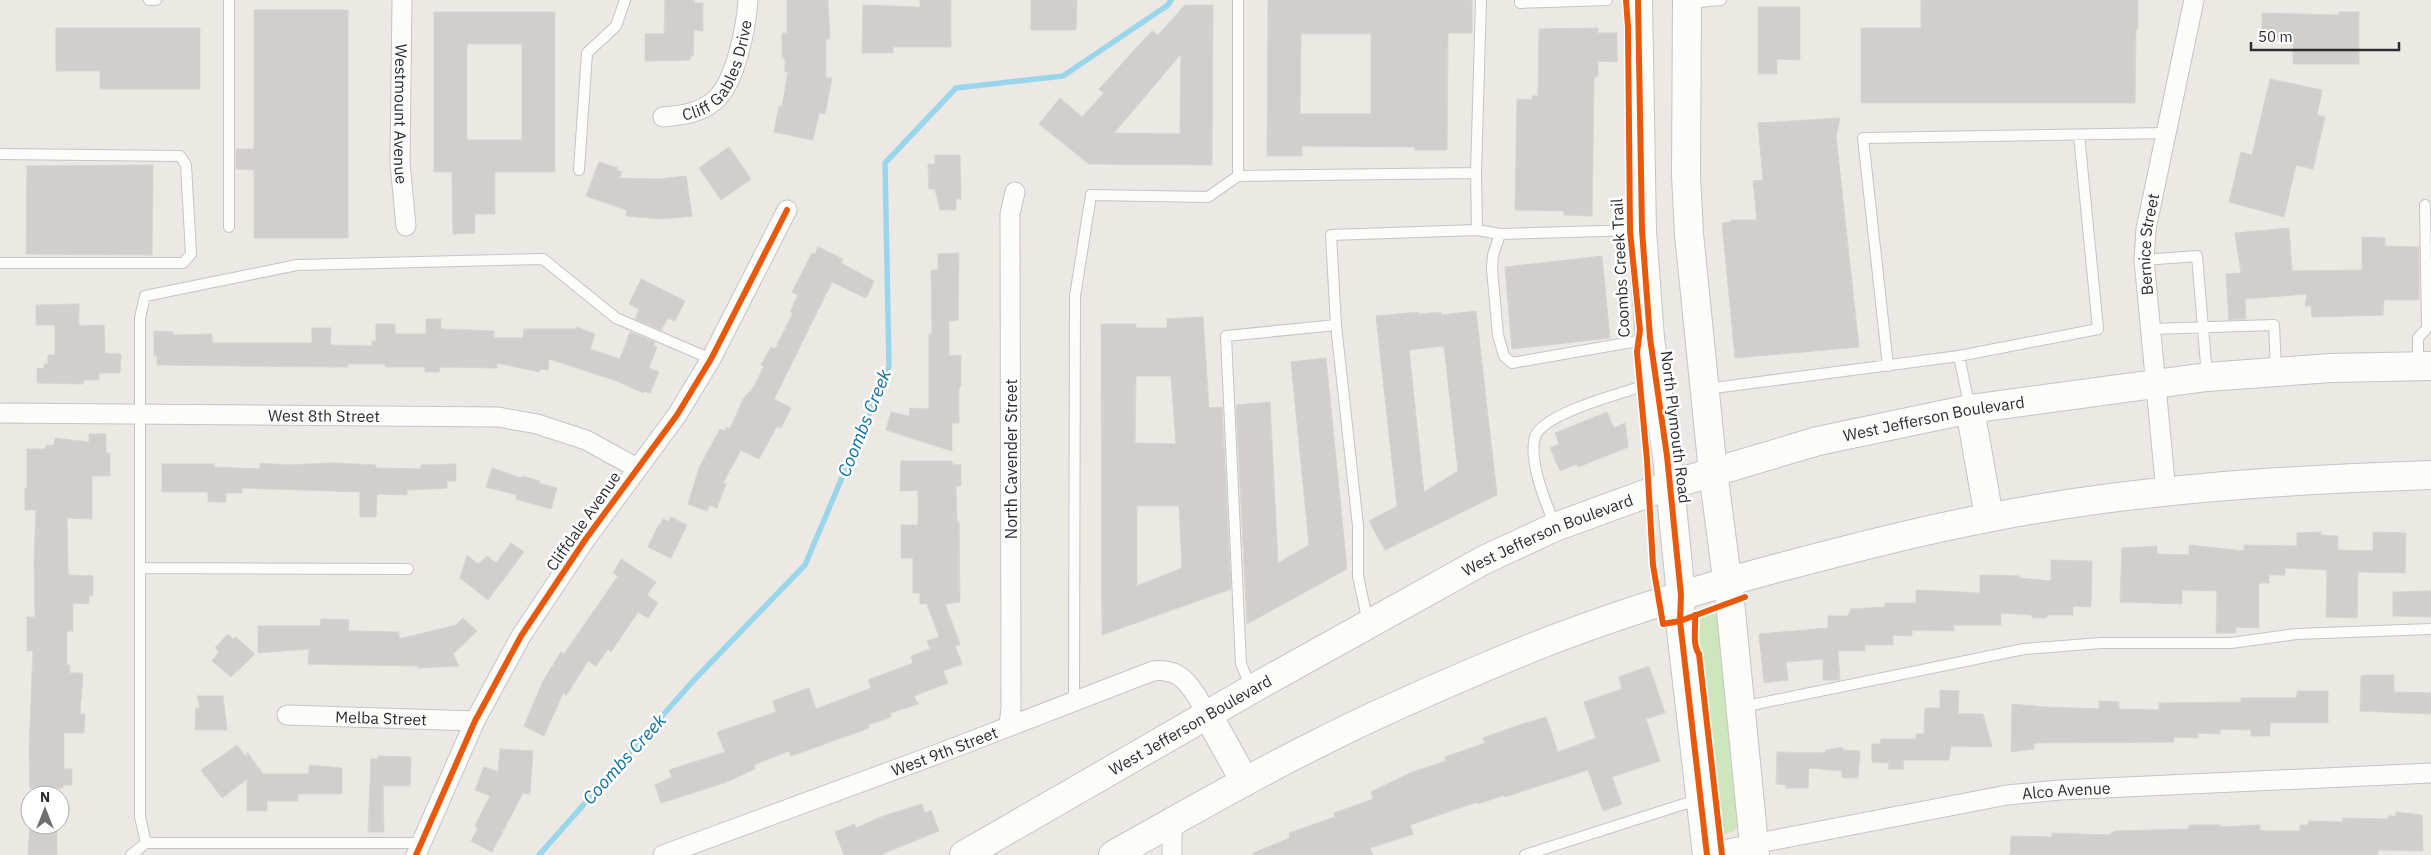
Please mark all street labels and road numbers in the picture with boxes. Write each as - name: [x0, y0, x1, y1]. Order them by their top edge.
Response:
- street label: Cliff Gables Drive: [680, 18, 756, 125]
- street label: Westmount Avenue: [390, 44, 412, 185]
- street label: Bernice Street: [2134, 191, 2163, 296]
- street label: Coombs Creek Trail: [1606, 198, 1634, 338]
- street label: North Plymouth Road: [1657, 349, 1695, 505]
- street label: North Cavender Street: [1001, 379, 1021, 539]
- street label: West Jefferson Boulevard: [1841, 392, 2026, 445]
- street label: West 8th Street: [268, 405, 380, 426]
- street label: Cliffdale Avenue: [541, 467, 625, 575]
- street label: West Jefferson Boulevard: [1458, 489, 1635, 580]
- street label: West Jefferson Boulevard: [1105, 670, 1275, 779]
- street label: Melba Street: [335, 707, 427, 729]
- street label: West 9th Street: [889, 722, 1000, 780]
- street label: Alco Avenue: [2021, 778, 2111, 804]

